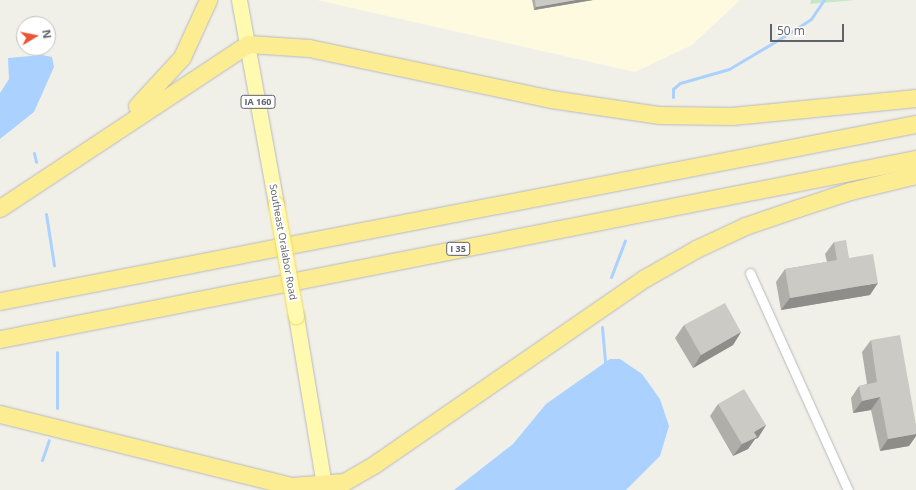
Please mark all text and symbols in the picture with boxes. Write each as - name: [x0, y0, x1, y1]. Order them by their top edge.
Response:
- north arrow: [16, 16, 56, 56]
- scale bar: [772, 16, 846, 42]
- text: 50 m: [777, 22, 805, 39]
- text: N: [39, 28, 55, 40]
- road number: IA 160: [240, 95, 276, 109]
- street label: Southeast Oralabor Road: [267, 183, 299, 301]
- road number: I 35: [446, 242, 470, 256]

